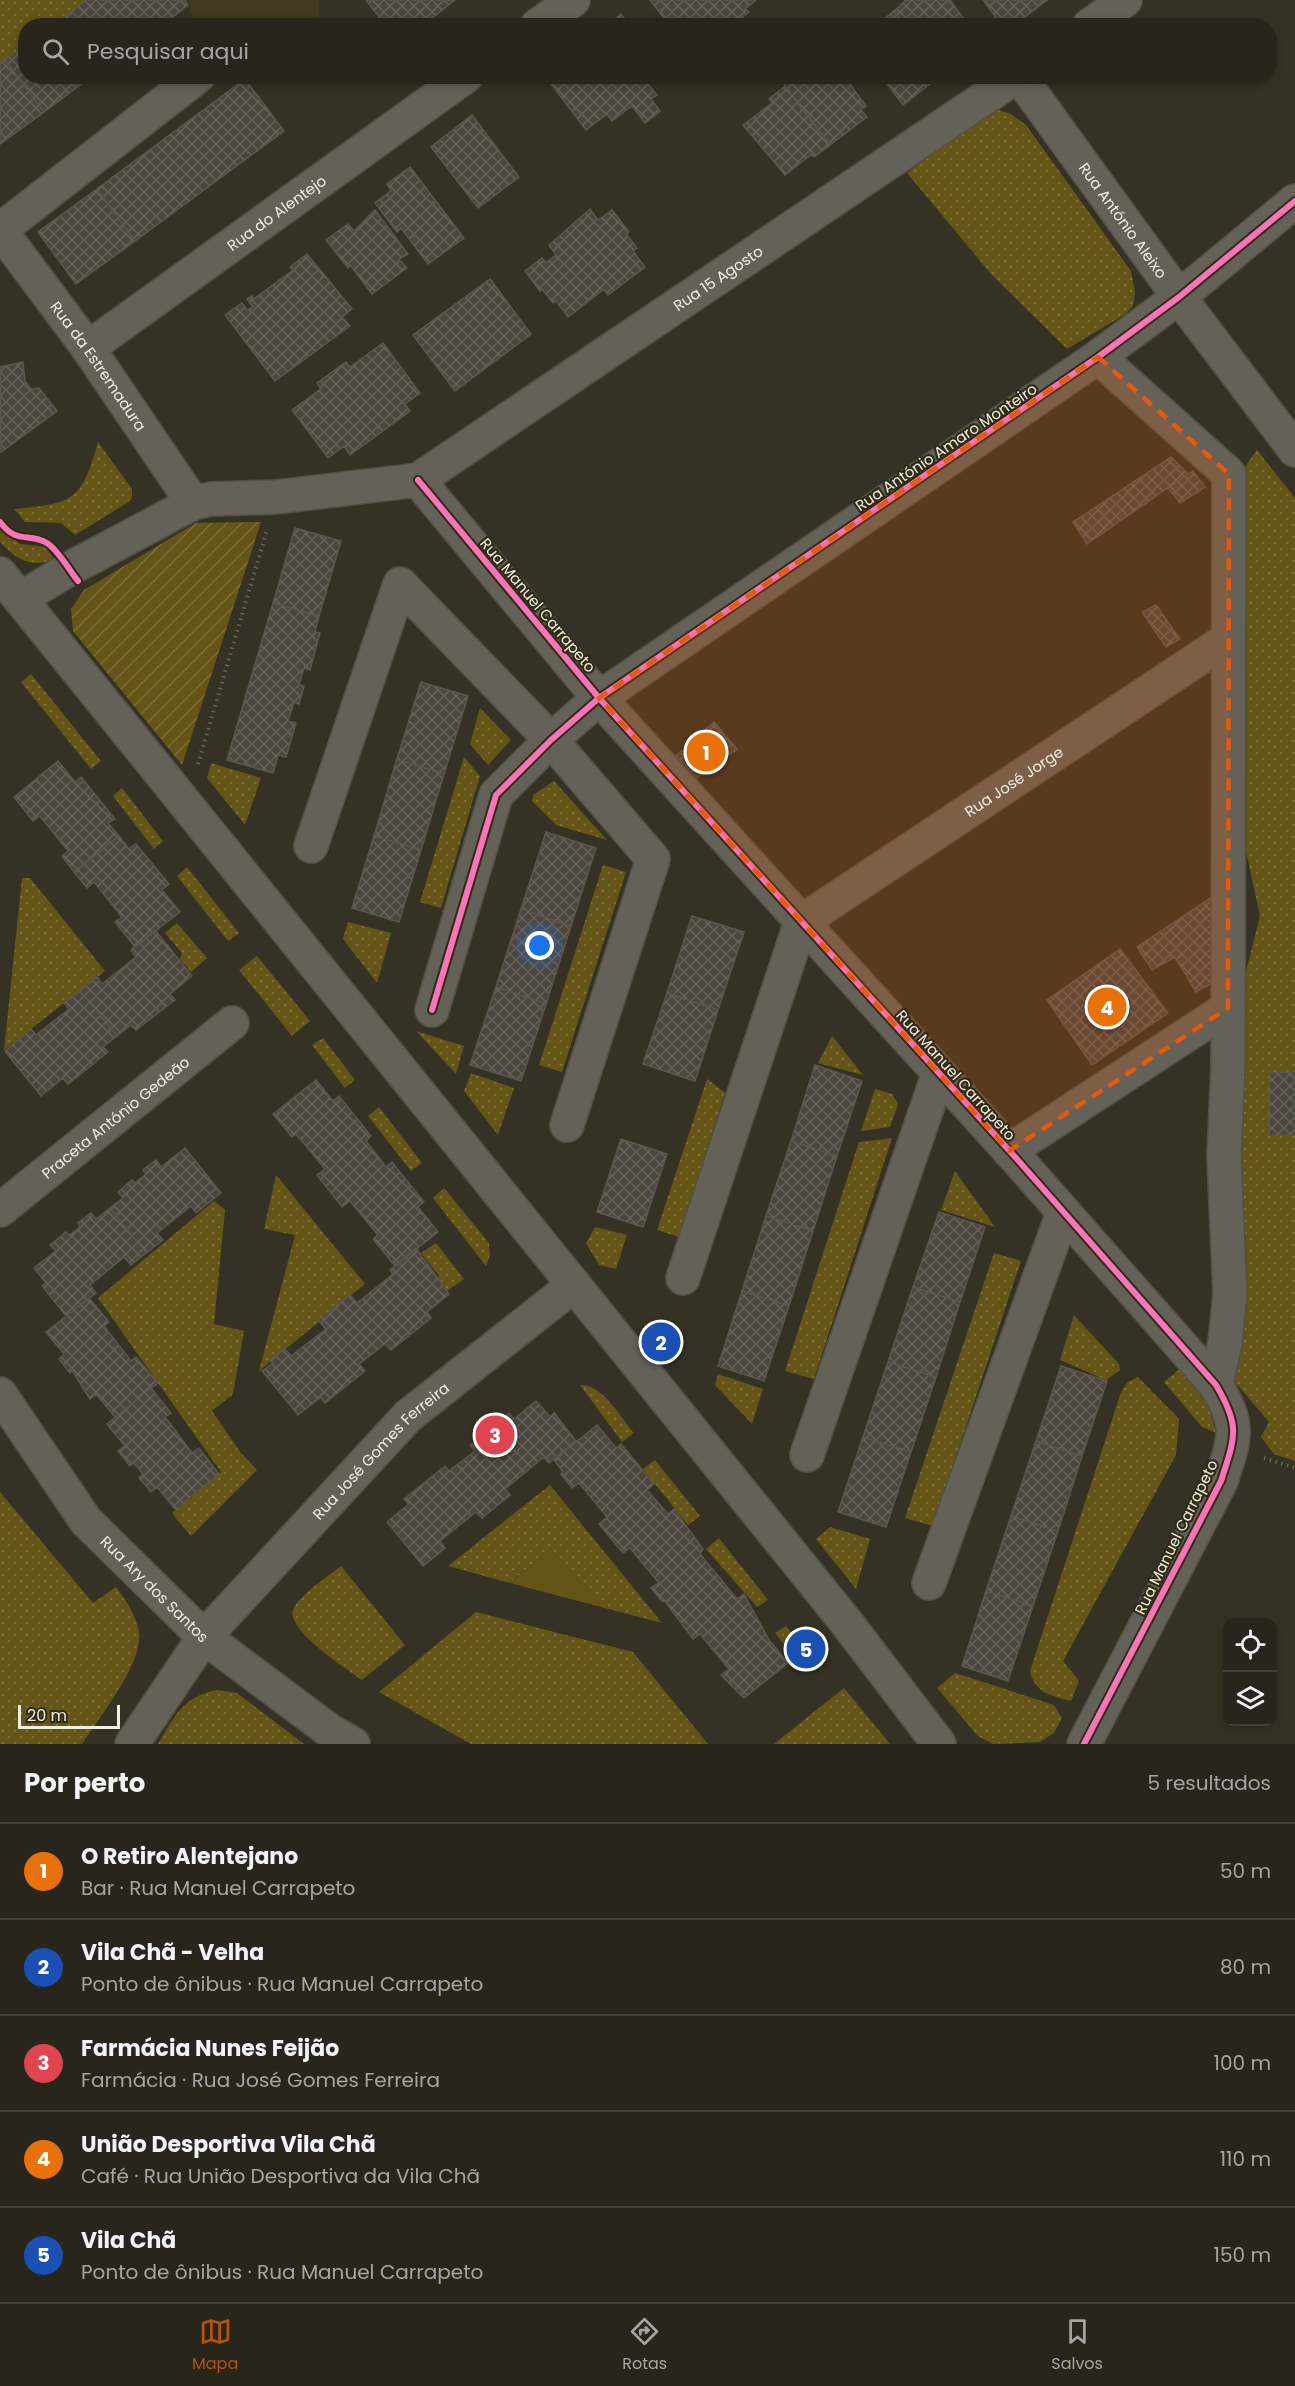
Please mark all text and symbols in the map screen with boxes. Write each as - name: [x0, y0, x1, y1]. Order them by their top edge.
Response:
- search box: [18, 18, 1277, 84]
- icon: search: [39, 35, 72, 68]
- text: Pesquisar aqui: [87, 36, 249, 67]
- street label: Rua António Aleixo: [1074, 158, 1172, 282]
- street label: Rua do Alentejo: [222, 170, 330, 255]
- street label: Rua 15 Agosto: [669, 240, 767, 316]
- street label: Rua da Estremadura: [46, 297, 152, 435]
- street label: Rua António Amaro Monteiro: [851, 378, 1041, 516]
- street label: Rua Manuel Carrapeto: [475, 533, 601, 677]
- pin: 1: [686, 730, 726, 774]
- street label: Rua José Jorge: [960, 741, 1067, 821]
- your location: [525, 931, 554, 960]
- pin: 4: [1088, 984, 1126, 1030]
- street label: Rua Manuel Carrapeto: [891, 1005, 1021, 1145]
- street label: Praceta António Gedeão: [37, 1051, 194, 1183]
- pin: 2: [642, 1320, 680, 1364]
- street label: Rua José Gomes Ferreira: [307, 1377, 453, 1524]
- pin: 3: [476, 1412, 514, 1458]
- street label: Rua Manuel Carrapeto: [1129, 1456, 1223, 1618]
- street label: Rua Ary dos Santos: [96, 1531, 214, 1647]
- map controls: [1223, 1618, 1277, 1726]
- button: locate: [1223, 1618, 1277, 1672]
- pin: 5: [786, 1626, 826, 1672]
- button: layers: [1223, 1672, 1277, 1726]
- scale bar: [18, 1702, 120, 1730]
- text: 20 m: [27, 1704, 67, 1727]
- text: Por perto: [24, 1765, 145, 1801]
- text: 5 resultados: [1148, 1769, 1271, 1797]
- text: O Retiro Alentejano: [81, 1841, 298, 1872]
- text: 1: [40, 1857, 47, 1885]
- text: 50 m: [1220, 1857, 1271, 1885]
- text: Bar · Rua Manuel Carrapeto: [81, 1874, 355, 1902]
- text: Vila Chã - Velha: [81, 1937, 264, 1968]
- text: 2: [38, 1953, 49, 1981]
- text: 80 m: [1220, 1953, 1271, 1981]
- text: Ponto de ônibus · Rua Manuel Carrapeto: [81, 1970, 483, 1998]
- text: Farmácia Nunes Feijão: [81, 2033, 339, 2064]
- text: 3: [37, 2049, 50, 2077]
- text: 100 m: [1214, 2049, 1271, 2077]
- text: Farmácia · Rua José Gomes Ferreira: [81, 2066, 440, 2094]
- text: União Desportiva Vila Chã: [81, 2129, 376, 2160]
- text: 4: [37, 2145, 50, 2173]
- text: 110 m: [1220, 2145, 1271, 2173]
- text: Café · Rua União Desportiva da Vila Chã: [81, 2162, 480, 2190]
- text: Vila Chã: [81, 2225, 176, 2256]
- text: 5: [37, 2241, 50, 2269]
- text: 150 m: [1214, 2241, 1271, 2269]
- text: Ponto de ônibus · Rua Manuel Carrapeto: [81, 2258, 483, 2286]
- tab: Mapa: [192, 2315, 238, 2376]
- tab: Rotas: [622, 2315, 667, 2376]
- tab: Salvos: [1051, 2315, 1103, 2376]

